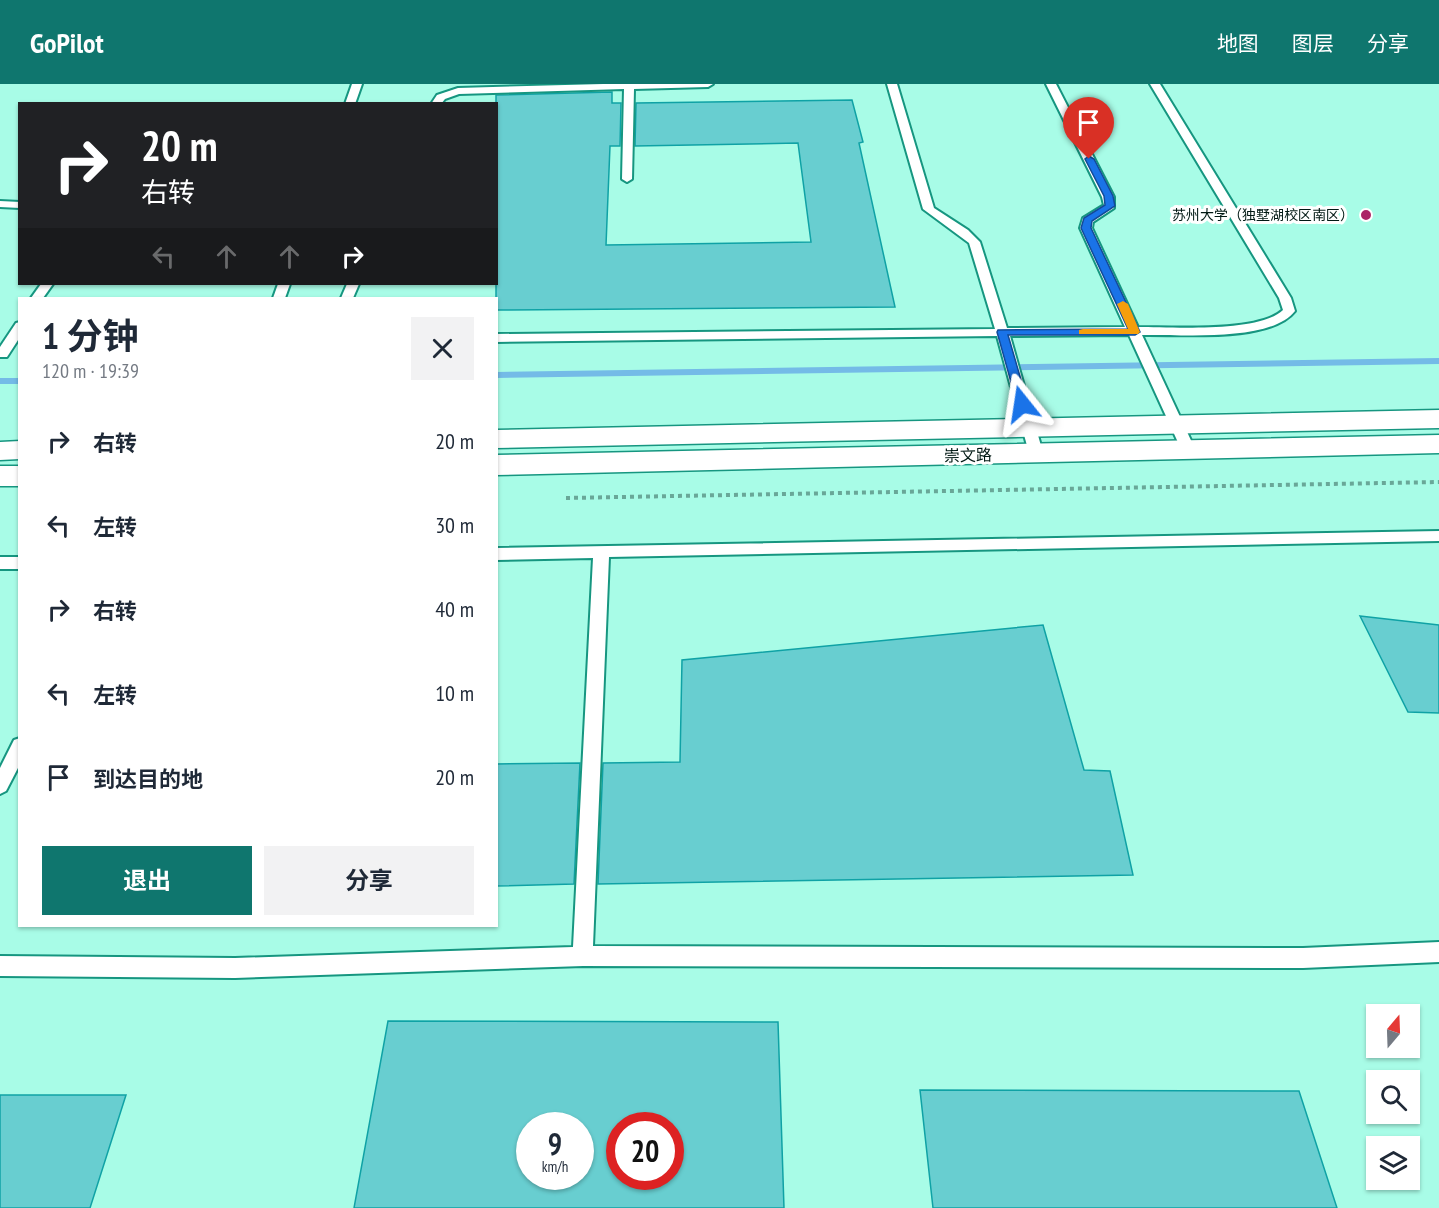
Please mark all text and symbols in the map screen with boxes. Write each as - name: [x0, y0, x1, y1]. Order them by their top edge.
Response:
- text: GoPilot: [30, 24, 104, 61]
- text: 地图: [1217, 30, 1259, 57]
- text: 图层: [1292, 30, 1334, 57]
- text: 分享: [1367, 30, 1409, 57]
- pin: [1063, 97, 1114, 159]
- icon: arrive: [1072, 106, 1105, 139]
- text: 20 m: [141, 118, 218, 173]
- icon: right: [42, 126, 120, 204]
- text: 右转: [141, 175, 195, 209]
- place label: 苏州大学（独墅湖校区南区）: [1172, 206, 1354, 224]
- marker: 苏州大学（独墅湖校区南区）: [1359, 208, 1373, 222]
- icon: left: [147, 240, 180, 273]
- icon: ahead: [210, 240, 243, 273]
- icon: ahead: [273, 240, 306, 273]
- icon: right: [336, 240, 369, 273]
- text: 1 分钟: [42, 312, 139, 359]
- button: close: [411, 317, 474, 380]
- text: 120 m · 19:39: [42, 358, 139, 384]
- position arrow: [990, 372, 1054, 436]
- icon: right: [42, 425, 75, 458]
- text: 20 m: [435, 427, 474, 455]
- text: 右转: [93, 429, 137, 457]
- street label: 崇文路: [944, 445, 992, 465]
- icon: left: [42, 509, 75, 542]
- text: 30 m: [435, 511, 474, 539]
- text: 左转: [93, 513, 137, 541]
- icon: right: [42, 593, 75, 626]
- text: 40 m: [435, 595, 474, 623]
- text: 右转: [93, 597, 137, 625]
- icon: left: [42, 677, 75, 710]
- text: 10 m: [435, 679, 474, 707]
- text: 左转: [93, 681, 137, 709]
- icon: arrive: [42, 761, 75, 794]
- text: 20 m: [435, 763, 474, 791]
- text: 到达目的地: [93, 765, 203, 793]
- button: 退出: [42, 846, 252, 915]
- button: 分享: [264, 846, 474, 915]
- north arrow: [1366, 1004, 1420, 1058]
- map controls: [1366, 1004, 1420, 1190]
- button: search: [1366, 1070, 1420, 1124]
- speed limit sign: 20: [606, 1112, 684, 1190]
- text: 9: [548, 1124, 562, 1163]
- button: layers: [1366, 1136, 1420, 1190]
- text: km/h: [542, 1157, 568, 1176]

